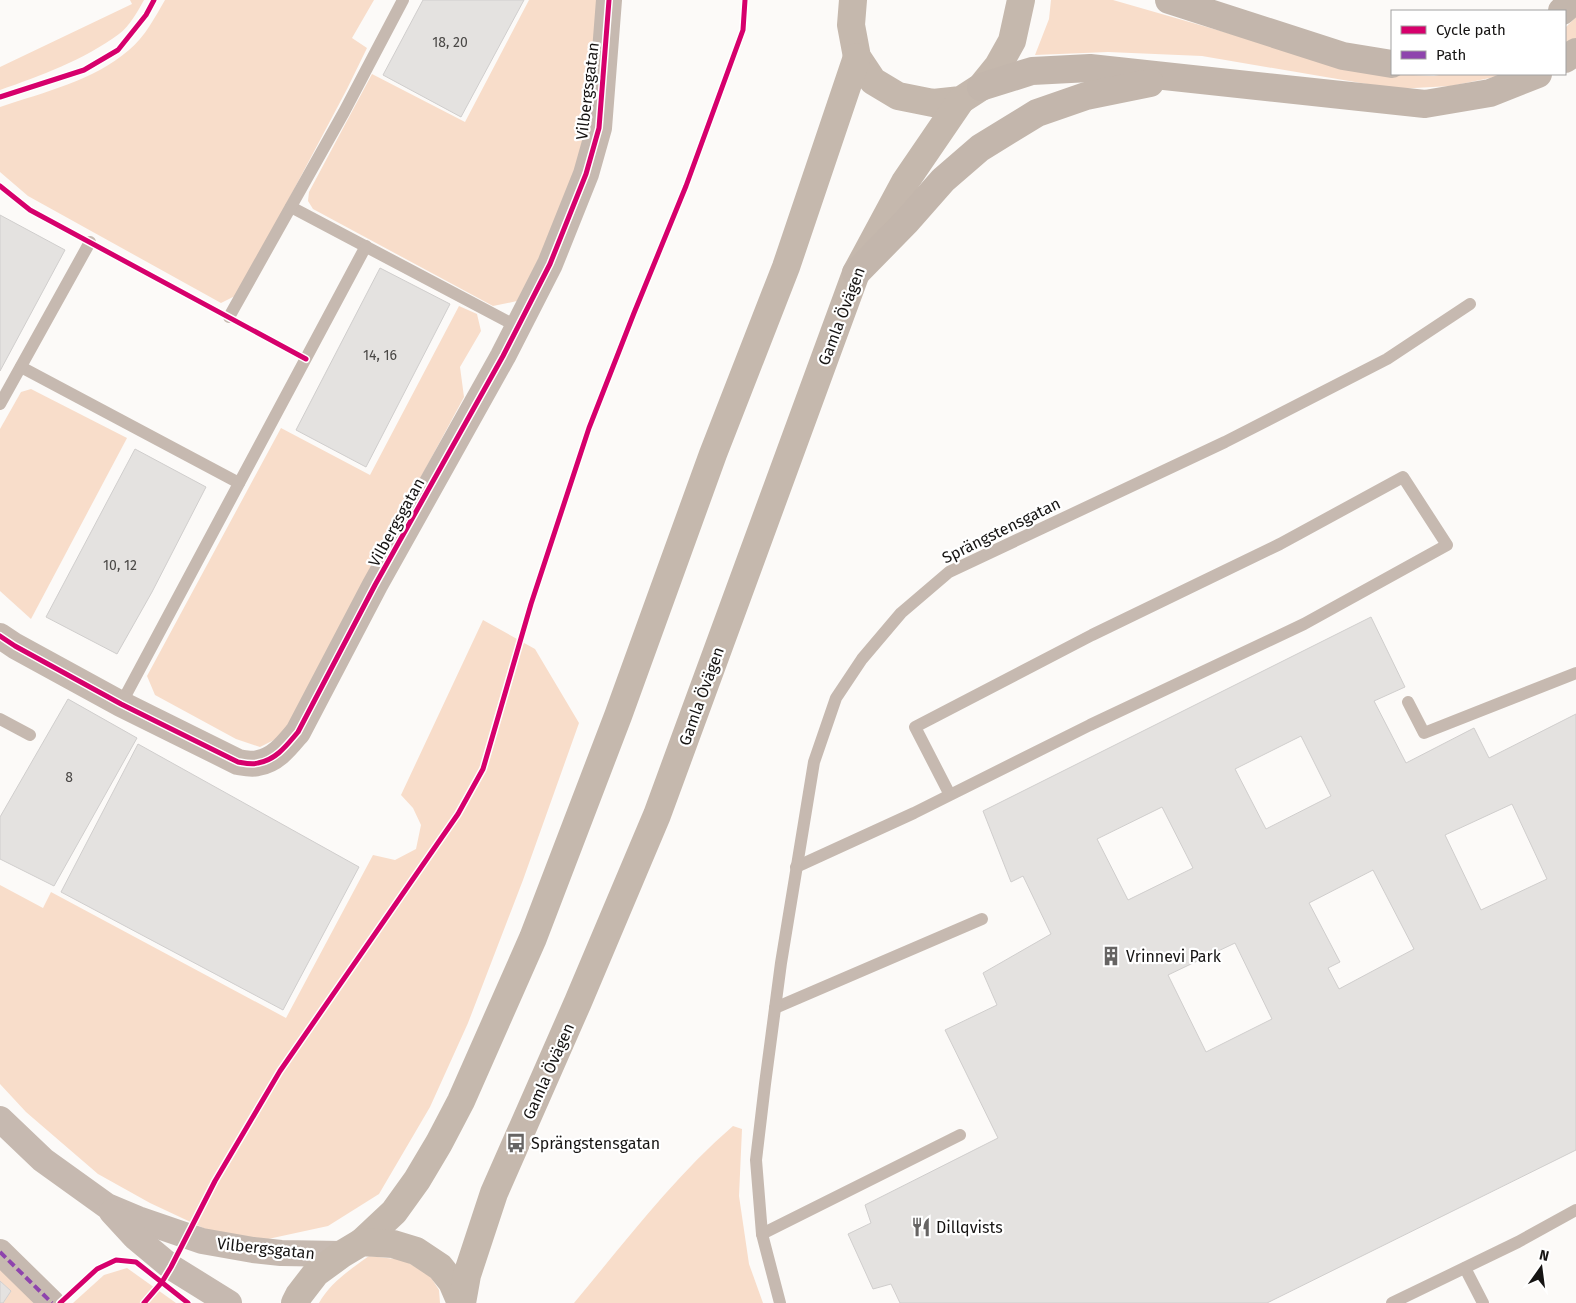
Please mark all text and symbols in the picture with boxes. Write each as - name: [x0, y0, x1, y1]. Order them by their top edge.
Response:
- legend: [1391, 10, 1566, 75]
- text: Cycle path: [1436, 21, 1506, 39]
- house number: 18, 20: [432, 34, 468, 51]
- street label: Vilbergsgatan: [572, 41, 603, 141]
- text: Path: [1436, 46, 1466, 64]
- street label: Gamla Övägen: [814, 264, 869, 368]
- house number: 14, 16: [363, 347, 397, 364]
- street label: Vilbergsgatan: [364, 475, 429, 570]
- street label: Sprängstensgatan: [939, 494, 1063, 567]
- house number: 10, 12: [103, 557, 137, 574]
- street label: Gamla Övägen: [675, 644, 728, 748]
- house number: 8: [65, 769, 73, 786]
- building icon: Vrinnevi Park: [1100, 945, 1122, 967]
- place label: Vrinnevi Park: [1126, 947, 1222, 966]
- street label: Gamla Övägen: [519, 1020, 578, 1122]
- bus stop icon: Sprängstensgatan: [505, 1132, 527, 1154]
- place label: Sprängstensgatan: [531, 1134, 660, 1153]
- restaurant icon: Dillqvists: [910, 1216, 932, 1238]
- place label: Dillqvists: [936, 1218, 1003, 1237]
- street label: Vilbergsgatan: [216, 1234, 316, 1263]
- north arrow: [1516, 1243, 1566, 1293]
- text: N: [1537, 1246, 1551, 1265]

